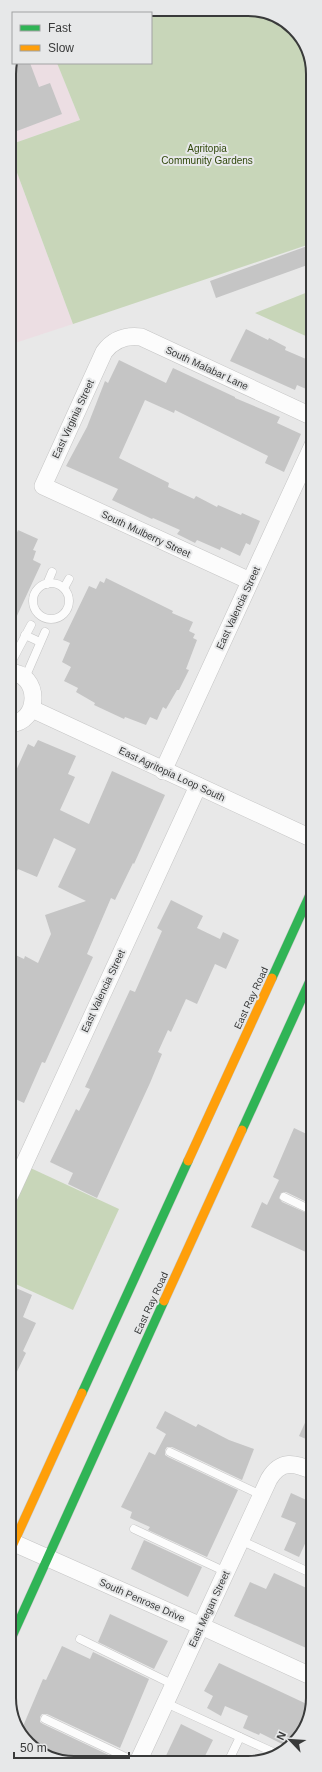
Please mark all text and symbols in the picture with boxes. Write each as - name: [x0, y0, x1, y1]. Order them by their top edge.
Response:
- legend: [12, 12, 152, 64]
- text: Fast: [48, 21, 72, 35]
- text: Slow: [48, 41, 74, 55]
- park label: Agritopia Community Gardens: [161, 143, 253, 166]
- street label: South Malabar Lane: [164, 344, 251, 392]
- street label: East Virginia Street: [50, 378, 96, 460]
- street label: South Mulberry Street: [100, 508, 193, 560]
- street label: East Valencia Street: [214, 565, 262, 651]
- street label: East Agritopia Loop South: [117, 745, 227, 803]
- street label: East Valencia Street: [79, 948, 127, 1034]
- street label: East Ray Road: [232, 965, 270, 1031]
- street label: East Ray Road: [132, 1270, 170, 1336]
- street label: East Megan Street: [187, 1569, 232, 1649]
- street label: South Penrose Drive: [98, 1576, 187, 1624]
- north arrow: [270, 1720, 310, 1760]
- text: N: [274, 1730, 288, 1742]
- scale bar: [14, 1734, 129, 1760]
- text: 50 m: [20, 1741, 47, 1755]

